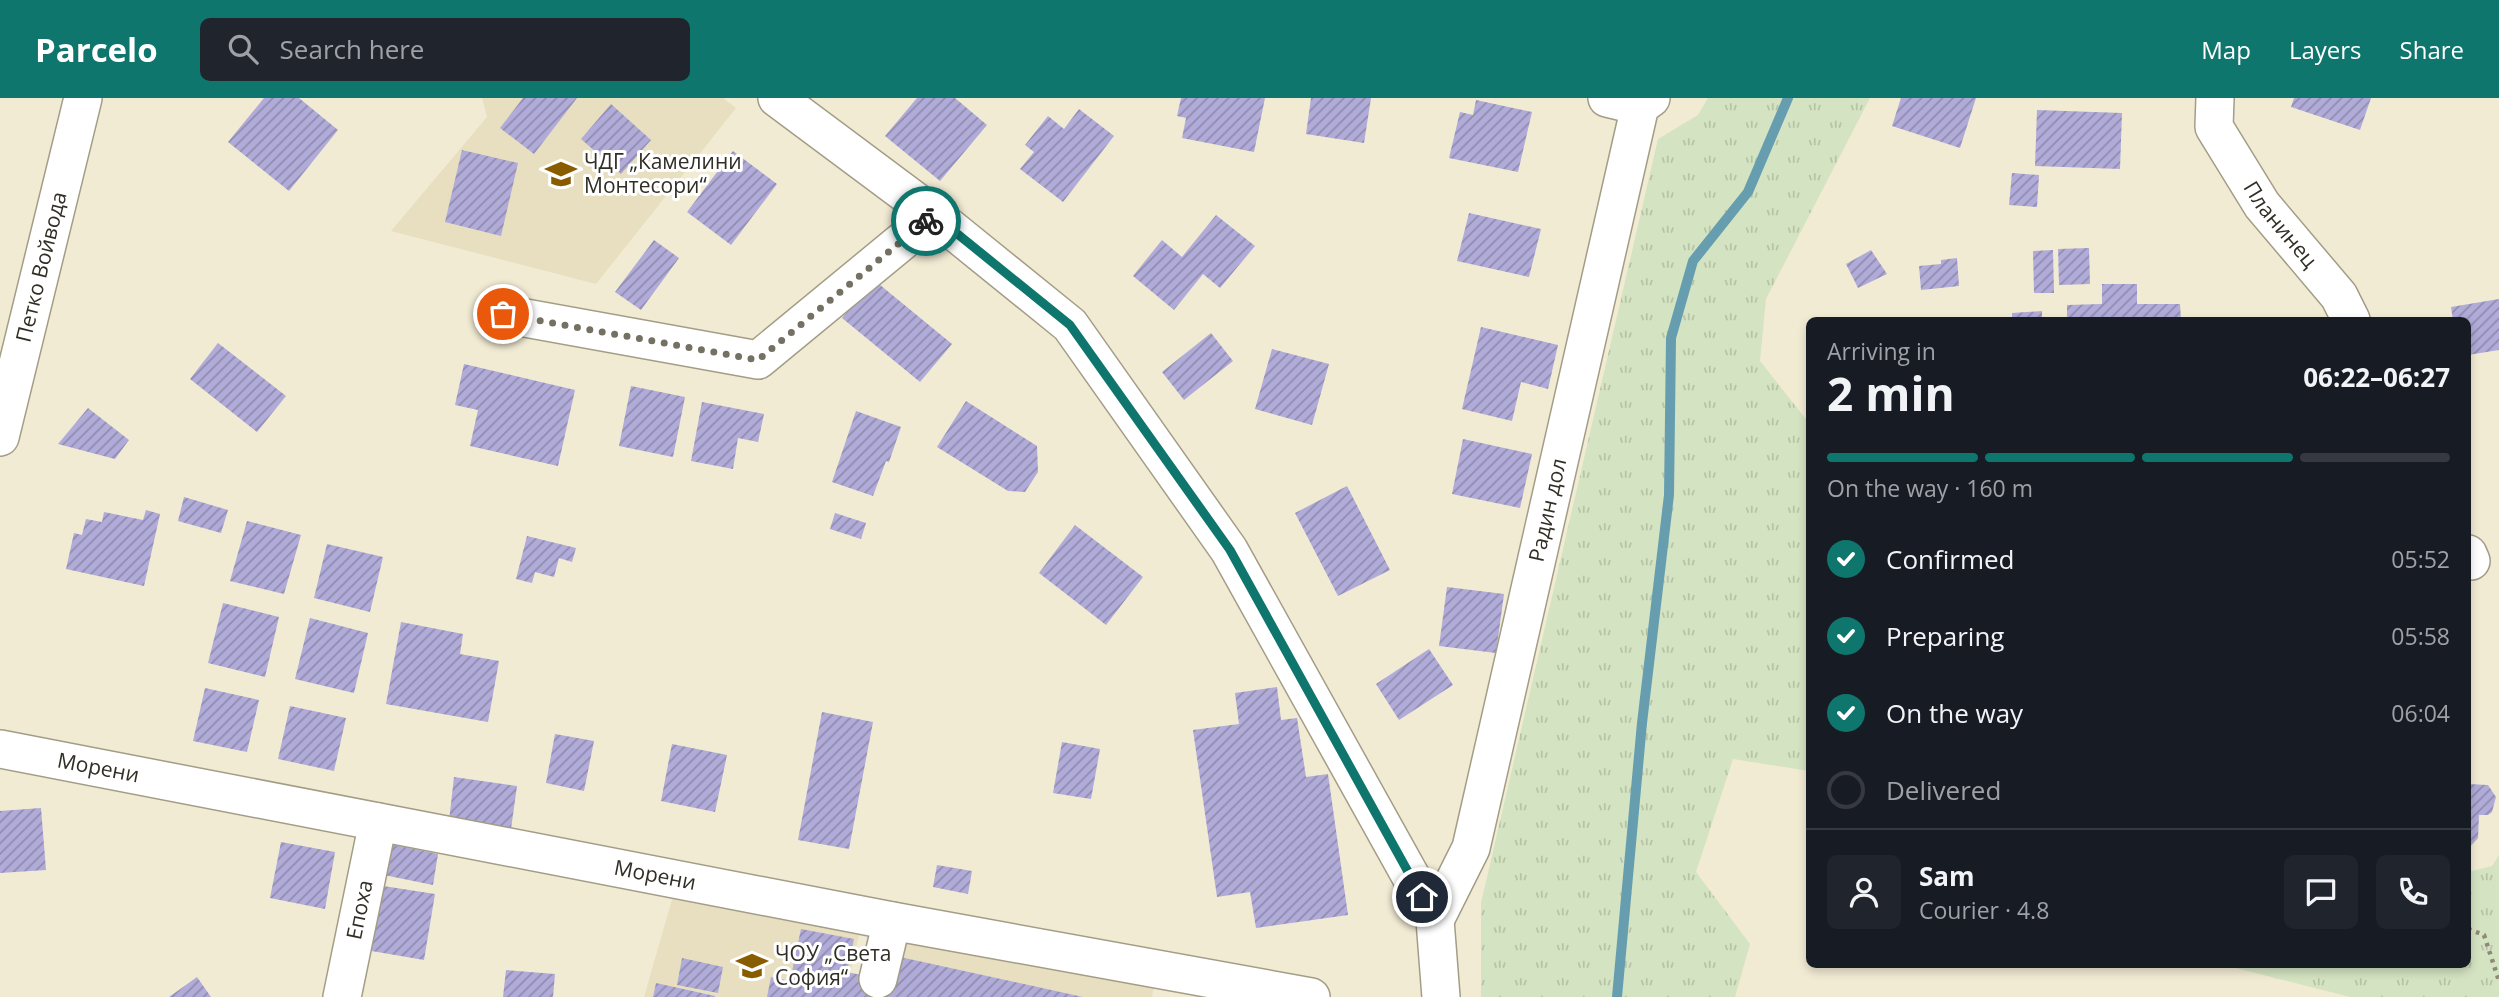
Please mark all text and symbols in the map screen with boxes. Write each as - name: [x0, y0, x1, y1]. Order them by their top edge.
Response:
- search box: [200, 18, 690, 81]
- text: Parcelo: [35, 27, 158, 72]
- icon: search: [224, 30, 262, 68]
- text: Search here: [280, 31, 424, 67]
- text: Map: [2201, 33, 2251, 66]
- text: Layers: [2289, 33, 2362, 66]
- text: Share: [2400, 33, 2464, 66]
- place label: ЧДГ „Камелини Монтесори“: [584, 147, 742, 199]
- school or university icon: ЧДГ „Камелини Монтесори“: [544, 157, 578, 191]
- street label: Планинец: [2238, 175, 2324, 273]
- courier: [891, 186, 961, 256]
- street label: Петко Войвода: [9, 189, 73, 345]
- icon: bike: [907, 202, 945, 240]
- pin: [473, 284, 533, 344]
- icon: bag: [484, 295, 522, 333]
- text: Arriving in: [1827, 335, 1936, 367]
- text: 06:22–06:27: [2303, 359, 2450, 395]
- text: 2 min: [1827, 362, 1955, 424]
- street label: Радин дол: [1522, 456, 1572, 564]
- text: On the way · 160 m: [1827, 472, 2033, 504]
- icon: check: [1827, 540, 1865, 578]
- text: Confirmed: [1886, 541, 2014, 577]
- text: 05:52: [2391, 543, 2450, 575]
- icon: check: [1827, 617, 1865, 655]
- text: Preparing: [1886, 618, 2004, 654]
- text: 05:58: [2391, 620, 2450, 652]
- icon: check: [1827, 694, 1865, 732]
- text: On the way: [1886, 695, 2023, 731]
- text: 06:04: [2391, 697, 2450, 729]
- street label: Морени: [55, 745, 142, 789]
- text: Delivered: [1886, 772, 2001, 808]
- street label: Морени: [612, 853, 698, 896]
- button: person: [1827, 855, 1901, 929]
- button: chat: [2284, 855, 2358, 929]
- button: phone: [2376, 855, 2450, 929]
- text: Sam: [1919, 858, 1975, 894]
- pin: [1392, 867, 1452, 927]
- street label: Епоха: [339, 877, 379, 942]
- icon: home: [1403, 878, 1441, 916]
- text: Courier · 4.8: [1919, 894, 2049, 926]
- place label: ЧОУ „Света София“: [775, 939, 892, 991]
- school or university icon: ЧОУ „Света София“: [735, 949, 769, 983]

